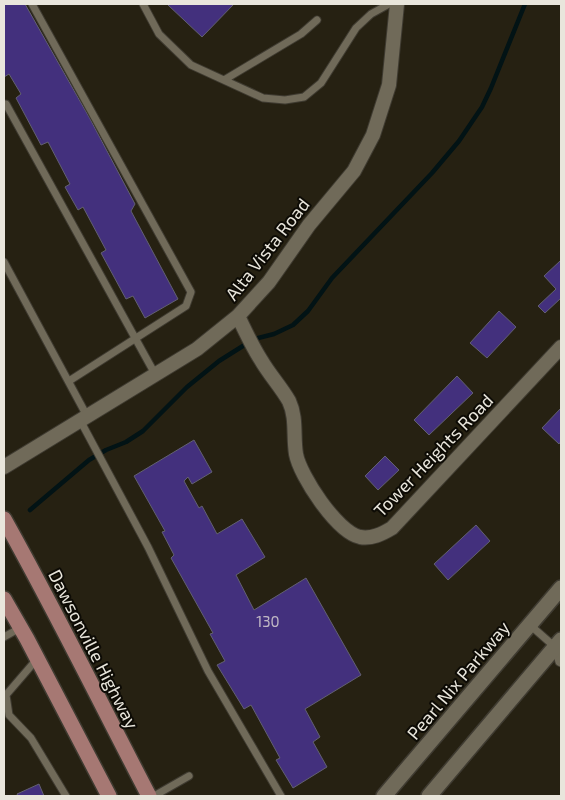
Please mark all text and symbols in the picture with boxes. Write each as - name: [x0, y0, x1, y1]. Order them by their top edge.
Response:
- street label: Alta Vista Road: [220, 194, 314, 304]
- street label: Tower Heights Road: [369, 389, 497, 521]
- street label: Dawsonville Highway: [44, 566, 144, 733]
- house number: 130: [256, 612, 280, 630]
- street label: Pearl Nix Parkway: [402, 616, 514, 744]

